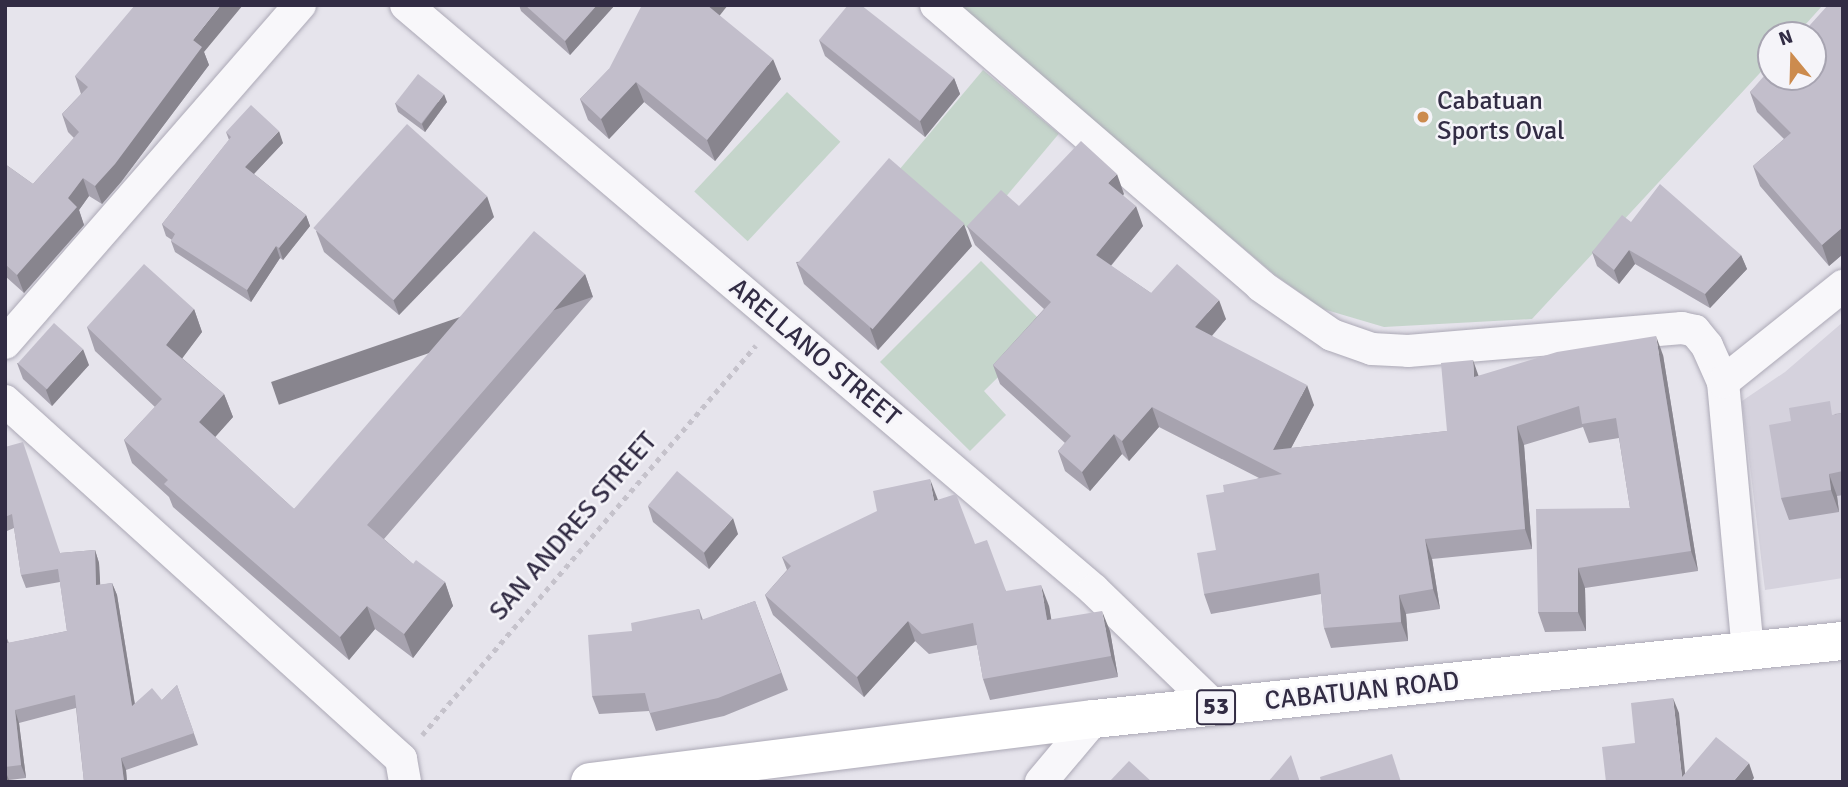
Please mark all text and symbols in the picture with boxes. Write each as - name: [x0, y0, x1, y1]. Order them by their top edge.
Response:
- north arrow: [1757, 21, 1827, 91]
- text: N: [1776, 25, 1796, 52]
- place label: Cabatuan Sports Oval: [1437, 86, 1565, 148]
- marker: Cabatuan Sports Oval: [1415, 109, 1431, 125]
- street label: ARELLANO STREET: [722, 272, 906, 434]
- street label: SAN ANDRES STREET: [484, 427, 664, 627]
- street label: CABATUAN ROAD: [1263, 666, 1461, 718]
- road number: 53: [1195, 686, 1237, 728]

